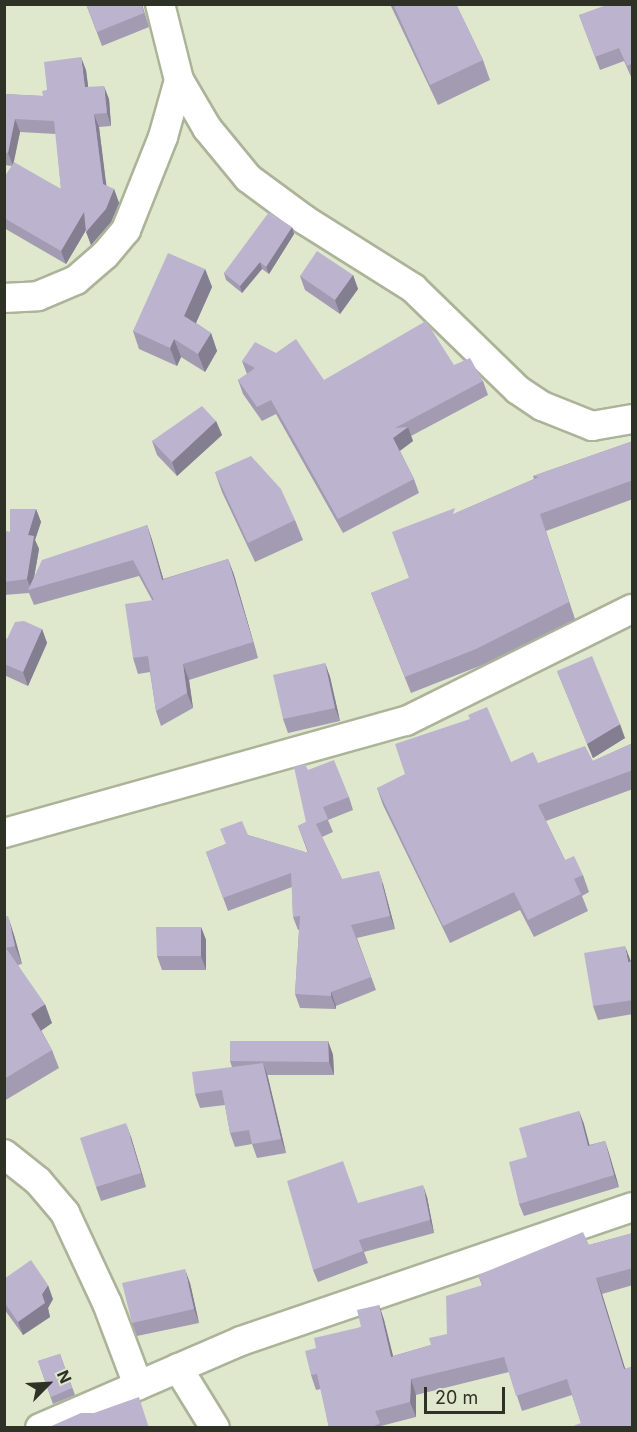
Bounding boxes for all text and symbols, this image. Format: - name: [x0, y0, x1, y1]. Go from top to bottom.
- north arrow: [18, 1354, 78, 1414]
- text: N: [53, 1367, 76, 1386]
- scale bar: [427, 1375, 508, 1413]
- text: 20 m: [435, 1387, 478, 1408]

